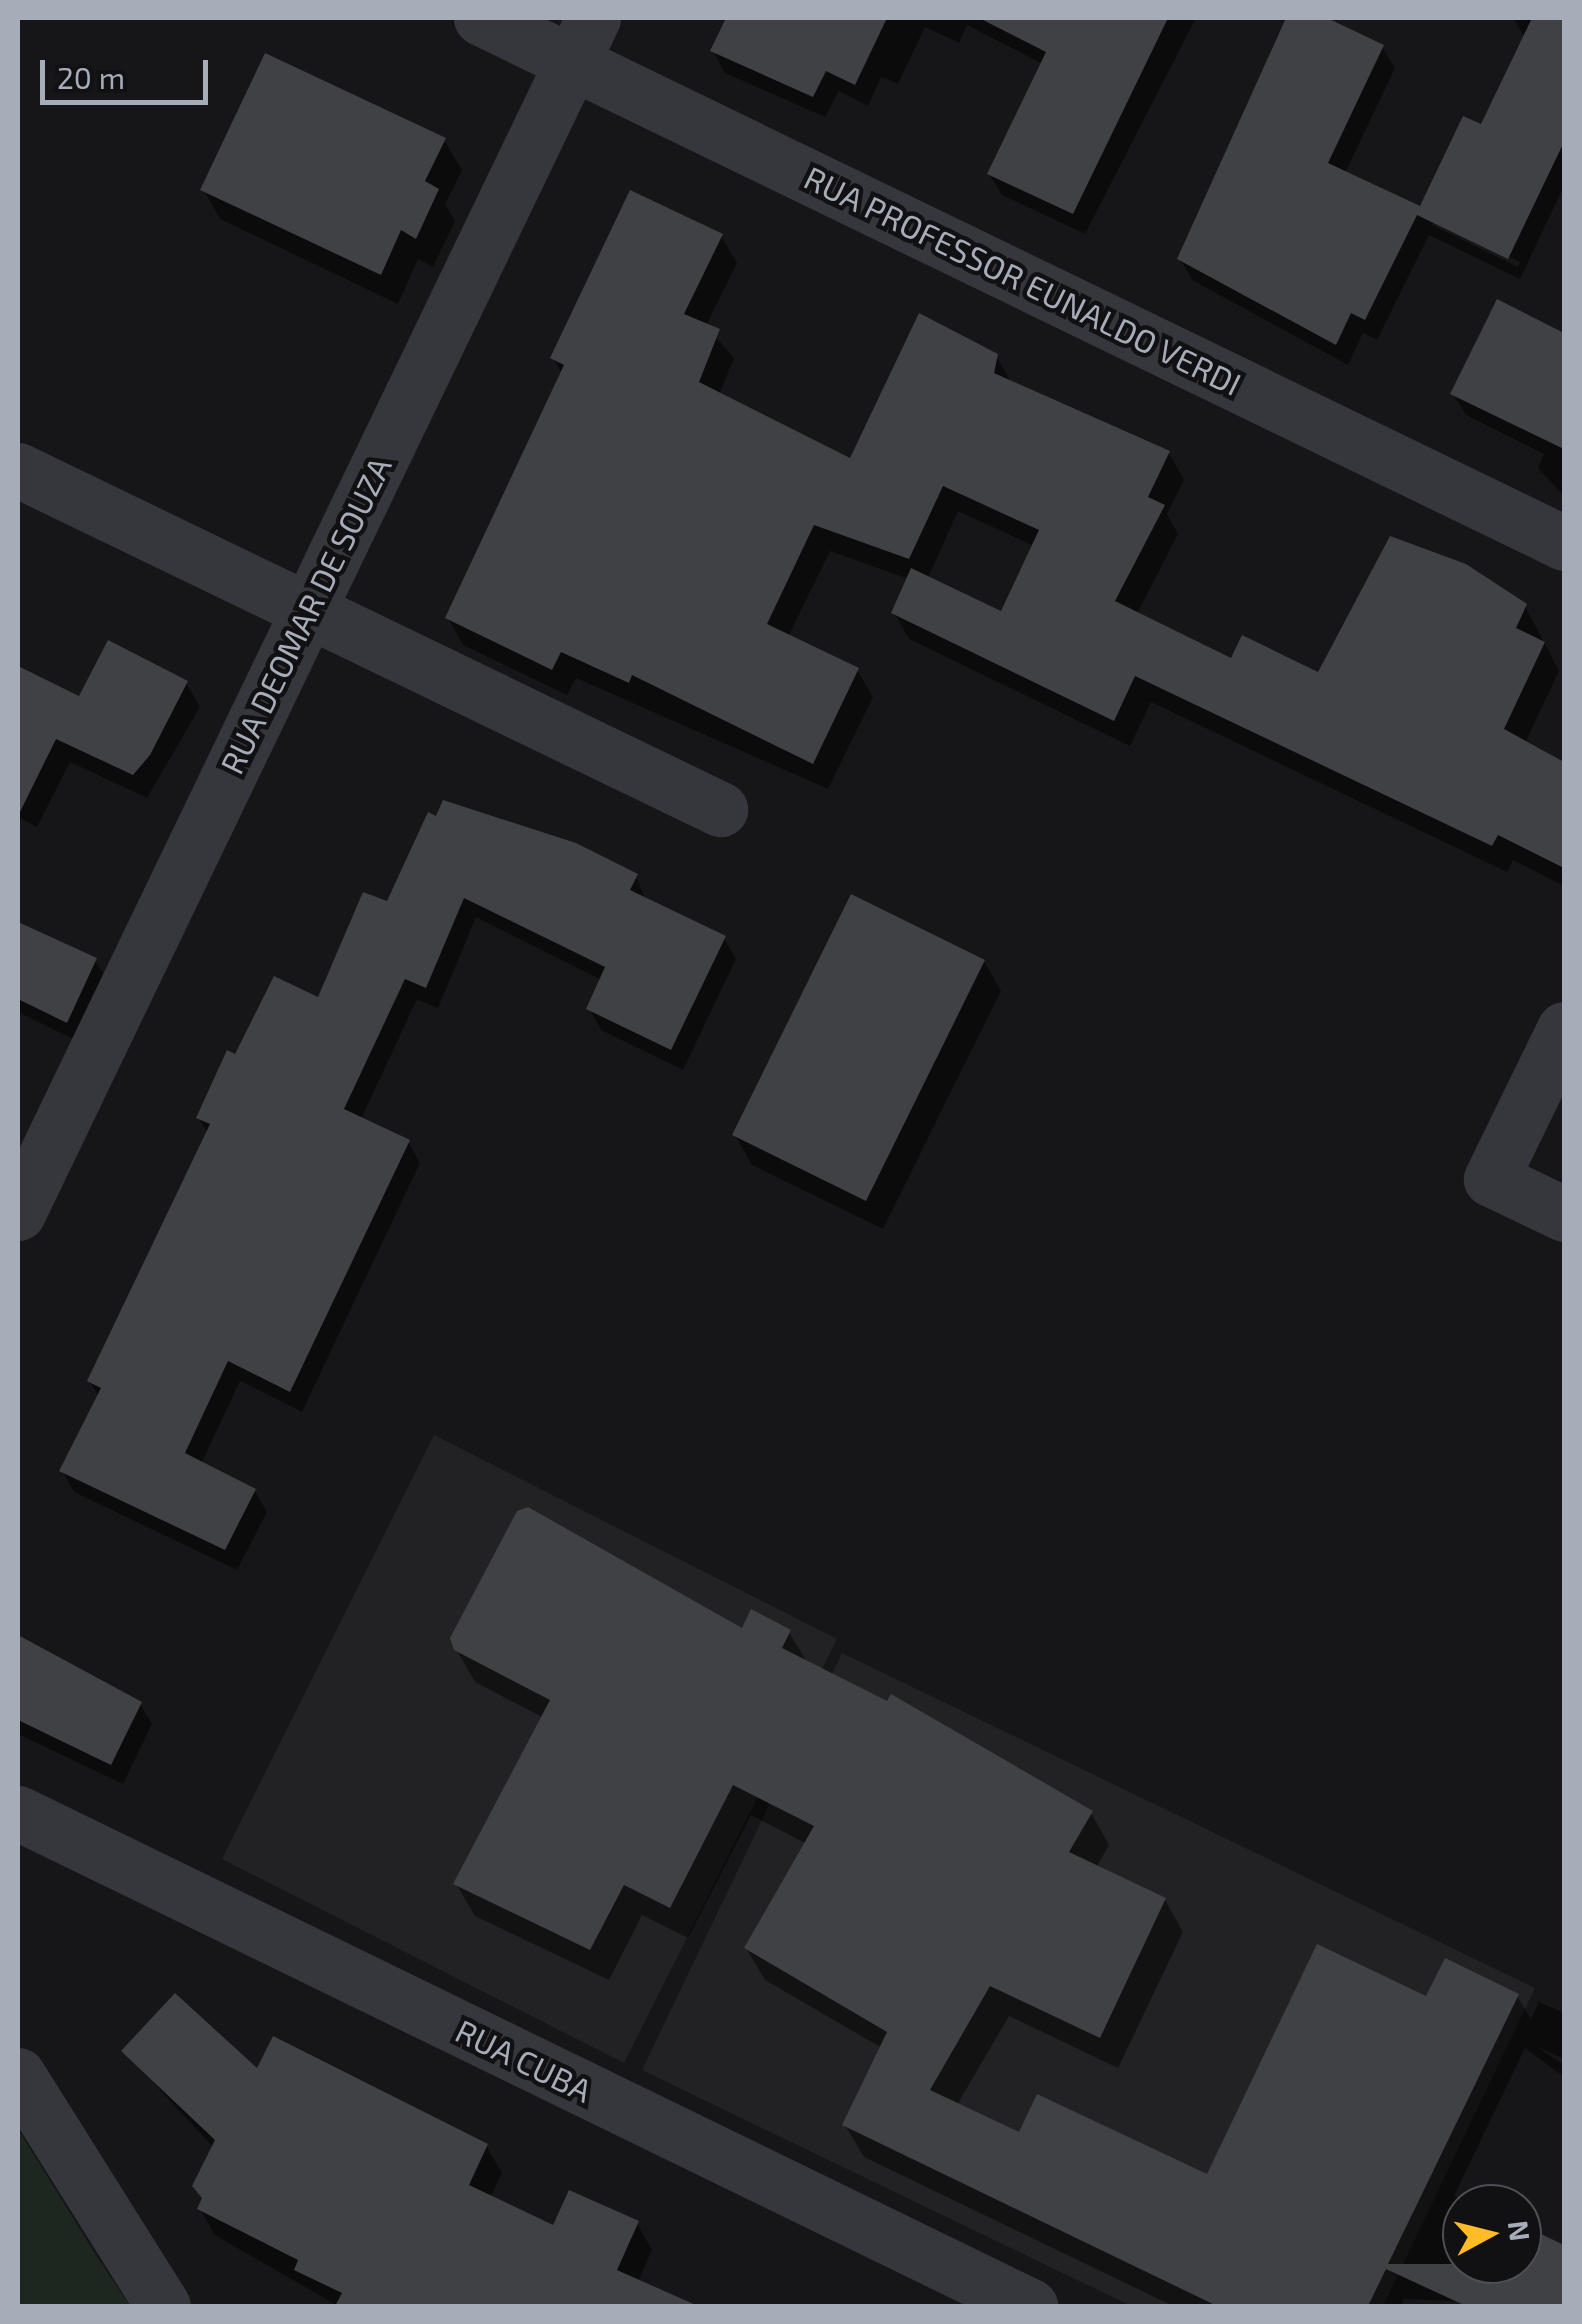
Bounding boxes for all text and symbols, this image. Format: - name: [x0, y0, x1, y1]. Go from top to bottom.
- scale bar: [45, 40, 212, 102]
- text: 20 m: [57, 59, 125, 95]
- street label: RUA PROFESSOR EUNALDO VERDI: [798, 157, 1248, 403]
- street label: RUA DEOMAR DE SOUZA: [211, 450, 399, 780]
- street label: RUA CUBA: [449, 2010, 599, 2110]
- north arrow: [1442, 2184, 1542, 2284]
- text: N: [1502, 2218, 1538, 2243]

